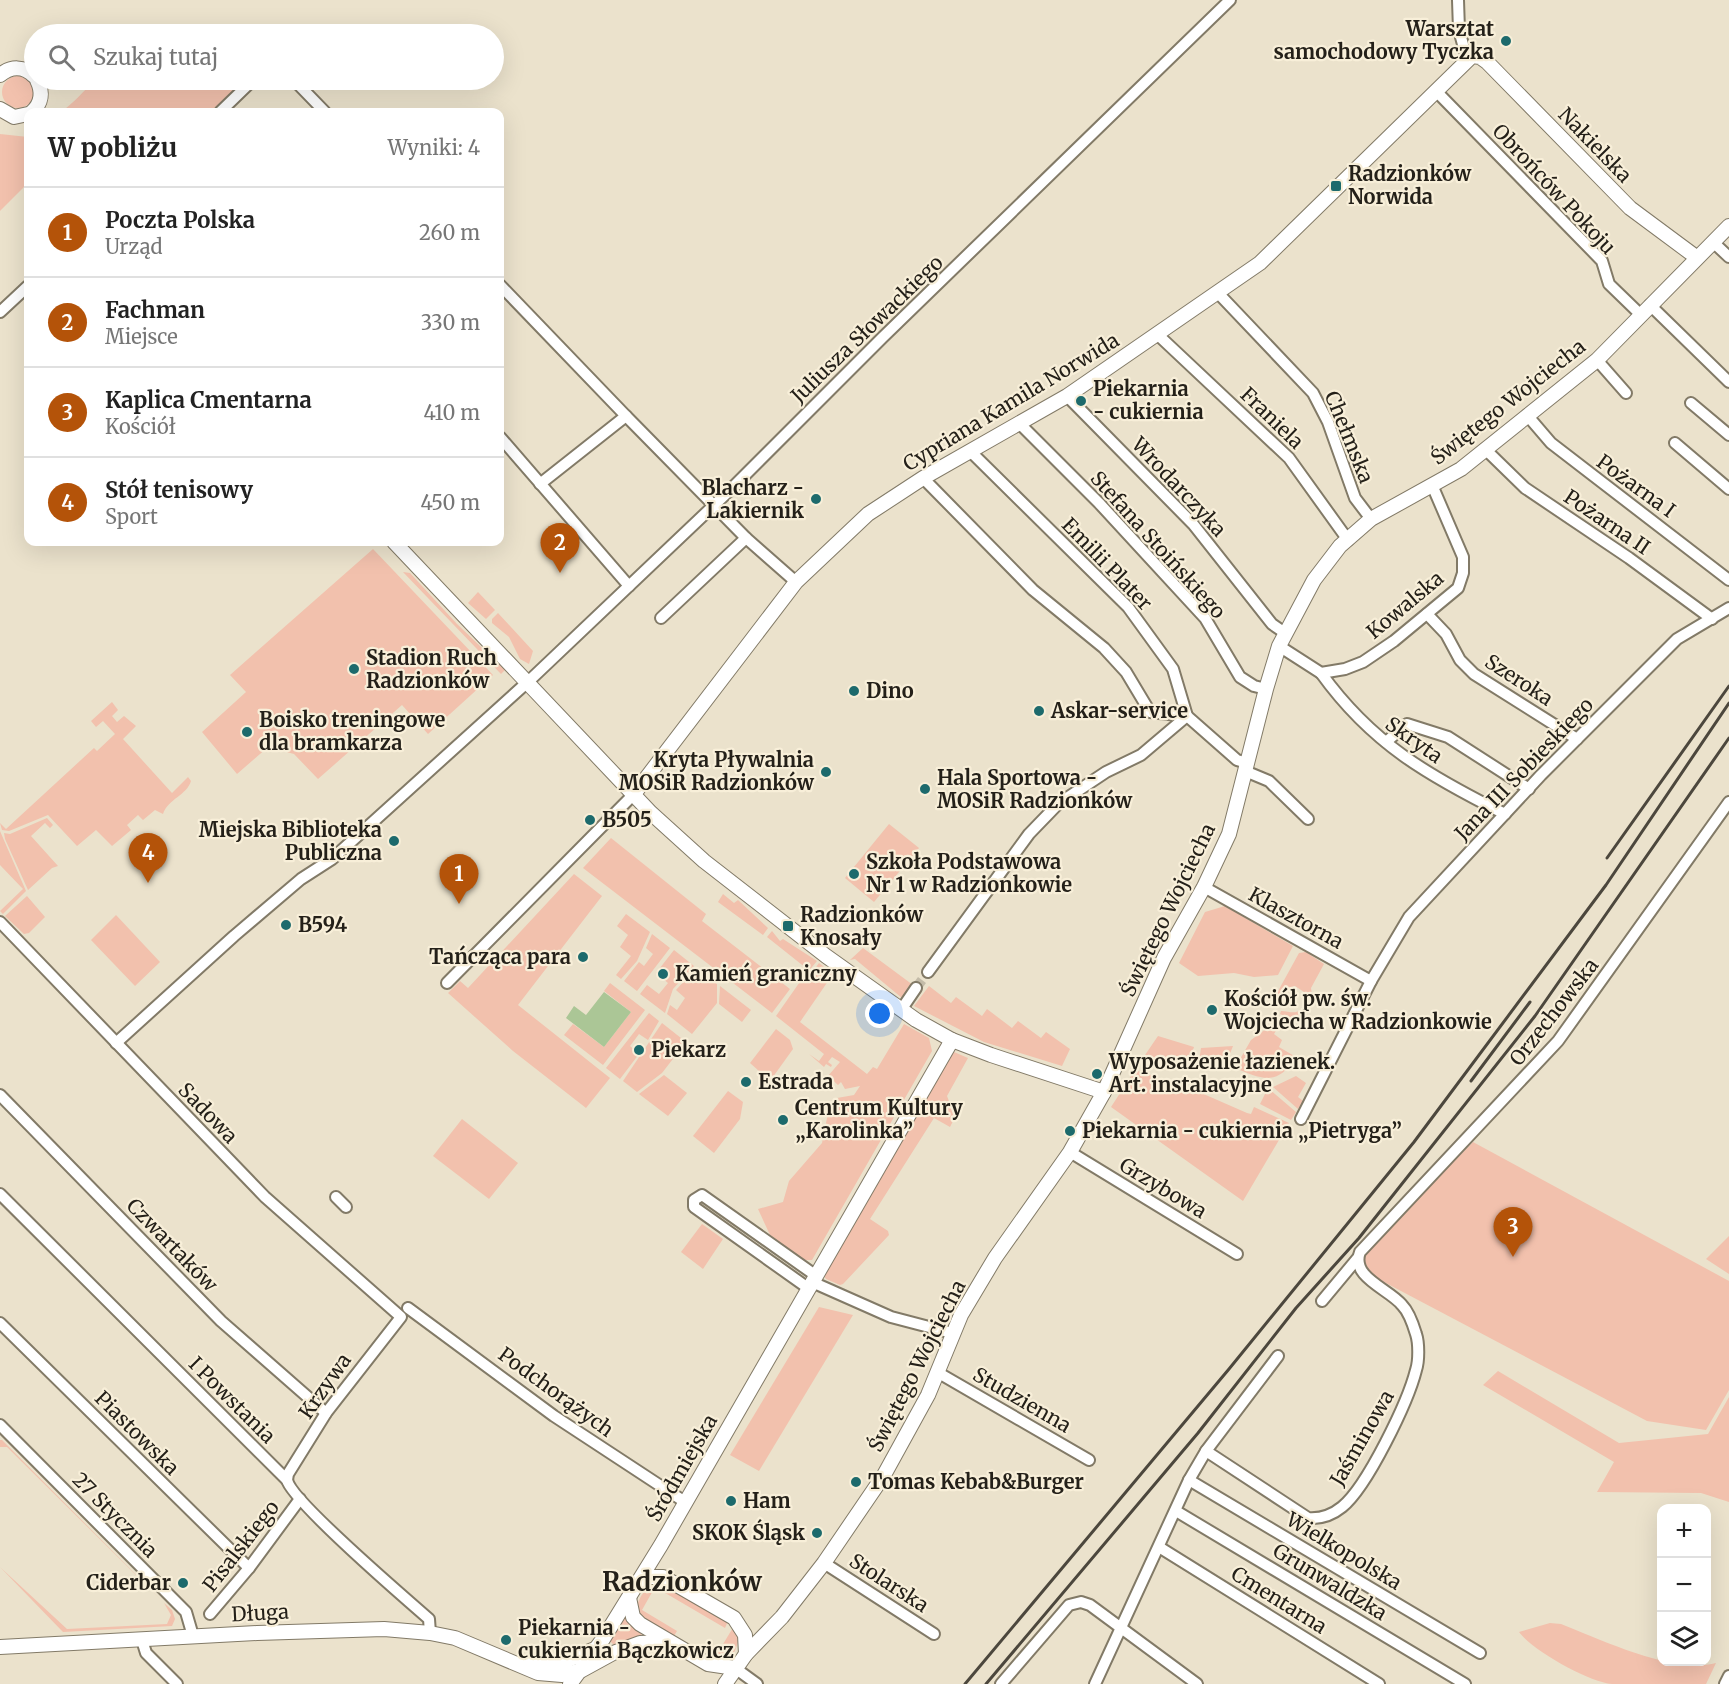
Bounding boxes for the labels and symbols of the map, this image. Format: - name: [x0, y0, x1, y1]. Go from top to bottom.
- place label: Warsztat samochodowy Tyczka: [1273, 16, 1494, 64]
- marker: Warsztat samochodowy Tyczka: [1499, 34, 1513, 48]
- street label: Nakielska: [1553, 102, 1637, 188]
- street label: Obrońców Pokoju: [1488, 118, 1621, 259]
- place label: Radzionków Norwida: [1348, 161, 1472, 209]
- marker: Radzionków Norwida: [1329, 179, 1343, 193]
- street label: Juliusza Słowackiego: [785, 249, 948, 408]
- street label: Cypriana Kamila Norwida: [898, 327, 1124, 476]
- street label: Świętego Wojciecha: [1425, 333, 1590, 470]
- place label: Piekarnia - cukiernia: [1093, 376, 1204, 424]
- street label: Franiela: [1236, 381, 1309, 454]
- street label: Chełmska: [1320, 387, 1379, 487]
- marker: Piekarnia - cukiernia: [1074, 394, 1088, 408]
- street label: Wrodarczyka: [1126, 431, 1232, 542]
- street label: Pożarna I: [1592, 449, 1681, 523]
- street label: Stefana Stoińskiego: [1086, 466, 1231, 624]
- place label: Blacharz - Lakiernik: [701, 475, 804, 523]
- street label: Pożarna II: [1559, 484, 1655, 560]
- marker: Blacharz - Lakiernik: [809, 492, 823, 506]
- street label: Emilii Plater: [1057, 512, 1158, 615]
- pin: 2: [540, 524, 580, 573]
- street label: Kowalska: [1361, 565, 1448, 644]
- place label: Stadion Ruch Radzionków: [366, 645, 497, 693]
- street label: Szeroka: [1481, 648, 1558, 711]
- marker: Stadion Ruch Radzionków: [347, 662, 361, 676]
- place label: Dino: [866, 678, 914, 703]
- marker: Dino: [847, 684, 861, 698]
- street label: Jana III Sobieskiego: [1448, 692, 1598, 846]
- place label: Askar-service: [1050, 698, 1188, 723]
- marker: Askar-service: [1032, 704, 1046, 718]
- place label: Boisko treningowe dla bramkarza: [259, 707, 445, 755]
- street label: Skryta: [1381, 711, 1448, 768]
- marker: Boisko treningowe dla bramkarza: [240, 725, 254, 739]
- place label: Kryta Pływalnia MOSiR Radzionków: [619, 747, 815, 795]
- marker: Kryta Pływalnia MOSiR Radzionków: [819, 765, 833, 779]
- place label: Hala Sportowa - MOSiR Radzionków: [937, 765, 1133, 813]
- marker: Hala Sportowa - MOSiR Radzionków: [918, 782, 932, 796]
- place label: B505: [602, 807, 652, 832]
- marker: B505: [583, 813, 597, 827]
- place label: Miejska Biblioteka Publiczna: [199, 817, 382, 865]
- street label: Świętego Wojciecha: [1114, 819, 1220, 1000]
- pin: 4: [128, 834, 168, 883]
- marker: Miejska Biblioteka Publiczna: [387, 834, 401, 848]
- place label: Szkoła Podstawowa Nr 1 w Radzionkowie: [866, 849, 1072, 897]
- pin: 1: [440, 854, 478, 904]
- marker: Szkoła Podstawowa Nr 1 w Radzionkowie: [847, 867, 861, 881]
- street label: Klasztorna: [1245, 881, 1348, 954]
- place label: Radzionków Knosały: [800, 902, 924, 950]
- place label: B594: [298, 912, 347, 937]
- marker: B594: [279, 918, 293, 932]
- marker: Radzionków Knosały: [781, 919, 795, 933]
- place label: Tańcząca para: [429, 944, 571, 969]
- marker: Tańcząca para: [576, 950, 590, 964]
- street label: Orzechowska: [1504, 953, 1604, 1070]
- place label: Kamień graniczny: [675, 961, 857, 986]
- marker: Kamień graniczny: [656, 967, 670, 981]
- place label: Kościół pw. św. Wojciecha w Radzionkowie: [1223, 986, 1492, 1034]
- your location: [865, 999, 894, 1028]
- marker: Kościół pw. św. Wojciecha w Radzionkowie: [1205, 1003, 1219, 1017]
- place label: Piekarz: [651, 1037, 726, 1062]
- marker: Piekarz: [632, 1043, 646, 1057]
- place label: Wyposażenie łazienek. Art. instalacyjne: [1108, 1049, 1335, 1097]
- marker: Wyposażenie łazienek. Art. instalacyjne: [1090, 1067, 1104, 1081]
- place label: Estrada: [758, 1069, 833, 1094]
- marker: Estrada: [739, 1075, 753, 1089]
- street label: Sadowa: [174, 1077, 243, 1148]
- place label: Centrum Kultury „Karolinka”: [795, 1095, 963, 1143]
- marker: Centrum Kultury „Karolinka”: [776, 1113, 790, 1127]
- place label: Piekarnia - cukiernia „Pietryga”: [1082, 1118, 1402, 1143]
- marker: Piekarnia - cukiernia „Pietryga”: [1063, 1124, 1077, 1138]
- street label: Grzybowa: [1115, 1152, 1212, 1223]
- street label: Czwartaków: [122, 1193, 224, 1297]
- pin: 3: [1494, 1208, 1532, 1257]
- street label: Świętego Wojciecha: [862, 1275, 971, 1456]
- street label: Podchorążych: [494, 1341, 619, 1442]
- street label: Krzywa: [293, 1348, 356, 1423]
- street label: I Powstania: [184, 1351, 281, 1448]
- street label: Studzienna: [969, 1361, 1076, 1438]
- street label: Piastowska: [90, 1385, 185, 1480]
- street label: Jaśminowa: [1324, 1385, 1399, 1491]
- street label: Śródmiejska: [640, 1409, 722, 1526]
- street label: 27 Stycznia: [68, 1467, 163, 1563]
- place label: Tomas Kebab&Burger: [868, 1469, 1084, 1494]
- marker: Tomas Kebab&Burger: [849, 1475, 863, 1489]
- place label: Ham: [743, 1488, 791, 1513]
- marker: Ham: [724, 1494, 738, 1508]
- street label: Pisalskiego: [197, 1495, 284, 1596]
- street label: Wielkopolska: [1281, 1506, 1407, 1595]
- place label: SKOK Śląsk: [692, 1518, 805, 1545]
- marker: SKOK Śląsk: [810, 1526, 824, 1540]
- street label: Grunwaldzka: [1269, 1538, 1392, 1626]
- street label: Stolarska: [845, 1548, 934, 1618]
- street label: Cmentarna: [1227, 1560, 1332, 1639]
- district label: Radzionków: [602, 1565, 763, 1598]
- place label: Ciderbar: [86, 1570, 171, 1595]
- marker: Ciderbar: [176, 1576, 190, 1590]
- street label: Długa: [231, 1598, 290, 1626]
- place label: Piekarnia - cukiernia Bączkowicz: [518, 1615, 734, 1663]
- marker: Piekarnia - cukiernia Bączkowicz: [499, 1633, 513, 1647]

